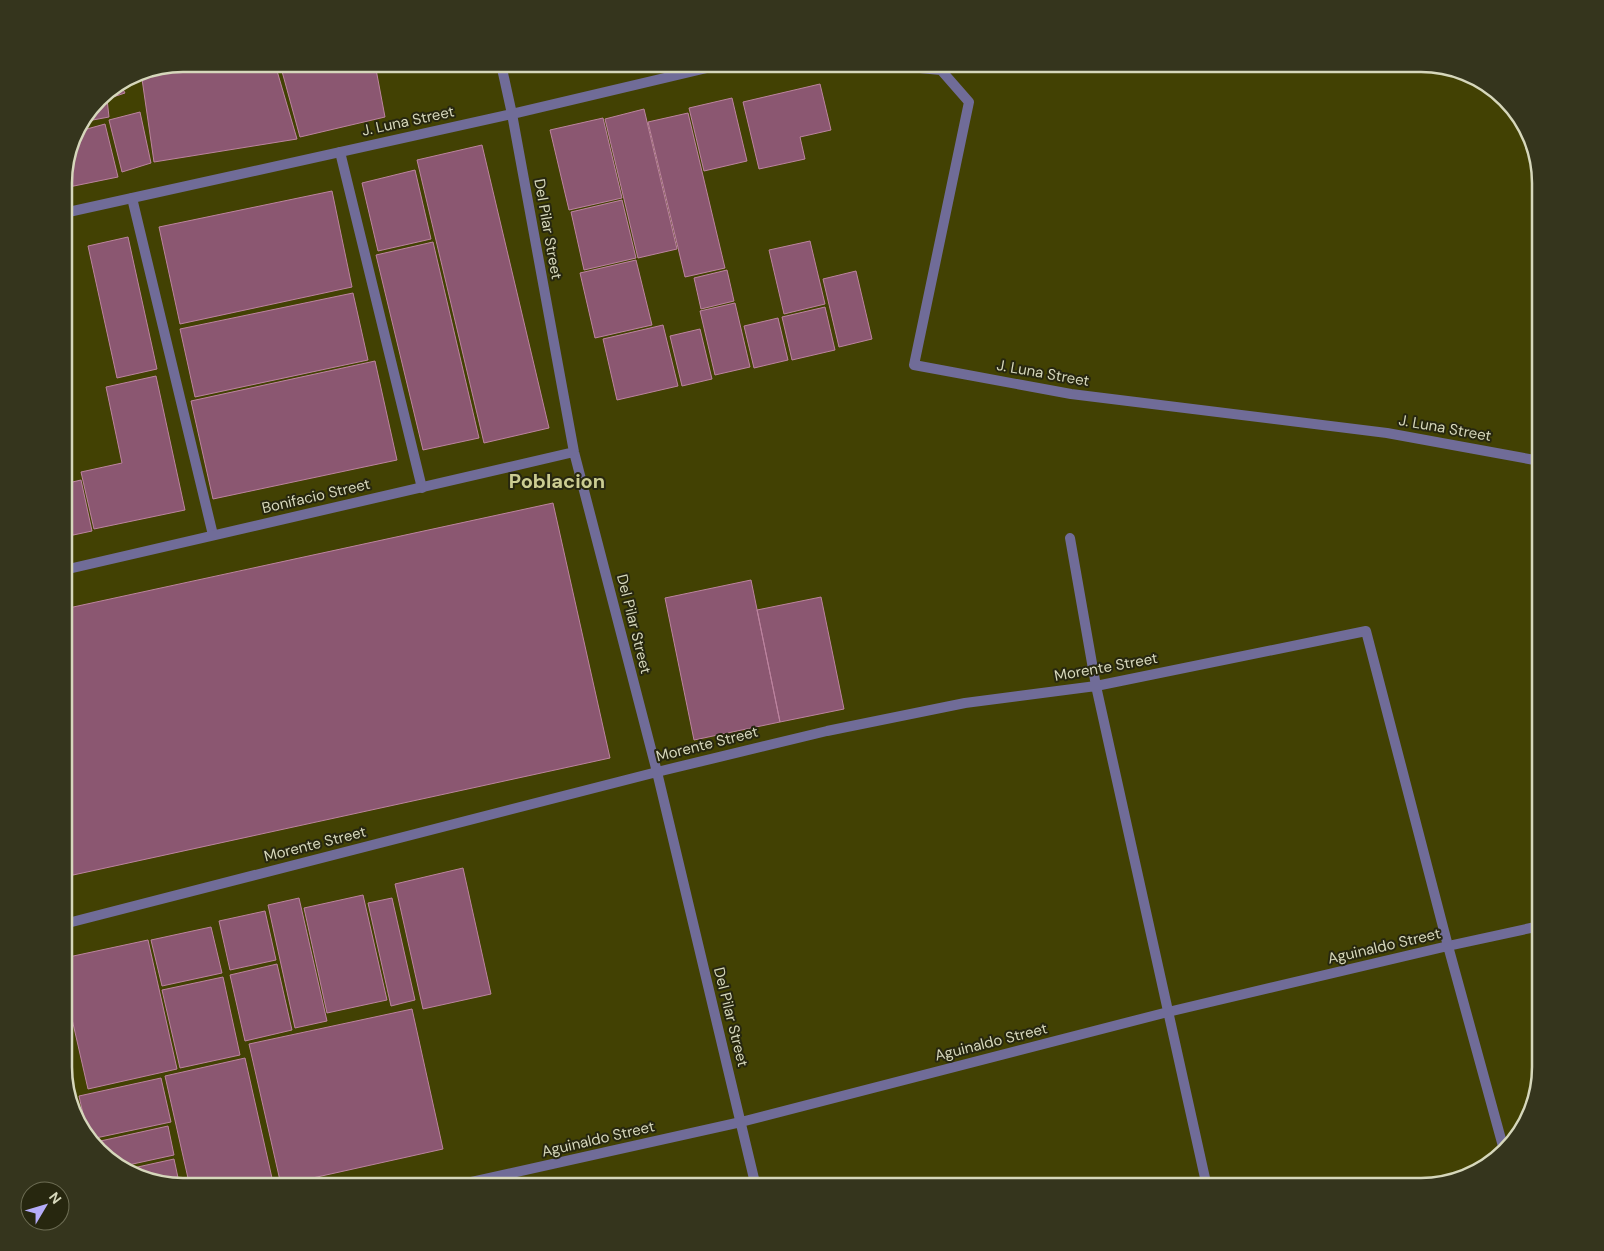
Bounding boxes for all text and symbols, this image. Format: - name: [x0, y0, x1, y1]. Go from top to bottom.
- street label: J. Luna Street: [360, 101, 456, 141]
- street label: Del Pilar Street: [529, 177, 567, 281]
- street label: J. Luna Street: [995, 355, 1091, 391]
- street label: J. Luna Street: [1397, 410, 1493, 446]
- district label: Poblacion: [509, 468, 605, 494]
- street label: Bonifacio Street: [260, 474, 372, 518]
- street label: Del Pilar Street: [612, 572, 656, 676]
- street label: Morente Street: [1053, 648, 1159, 686]
- street label: Morente Street: [654, 722, 760, 766]
- street label: Morente Street: [262, 822, 368, 866]
- street label: Aguinaldo Street: [1326, 923, 1443, 969]
- street label: Del Pilar Street: [709, 965, 753, 1069]
- street label: Aguinaldo Street: [933, 1018, 1050, 1066]
- street label: Aguinaldo Street: [540, 1116, 657, 1162]
- north arrow: [20, 1181, 70, 1231]
- text: N: [45, 1188, 65, 1208]

